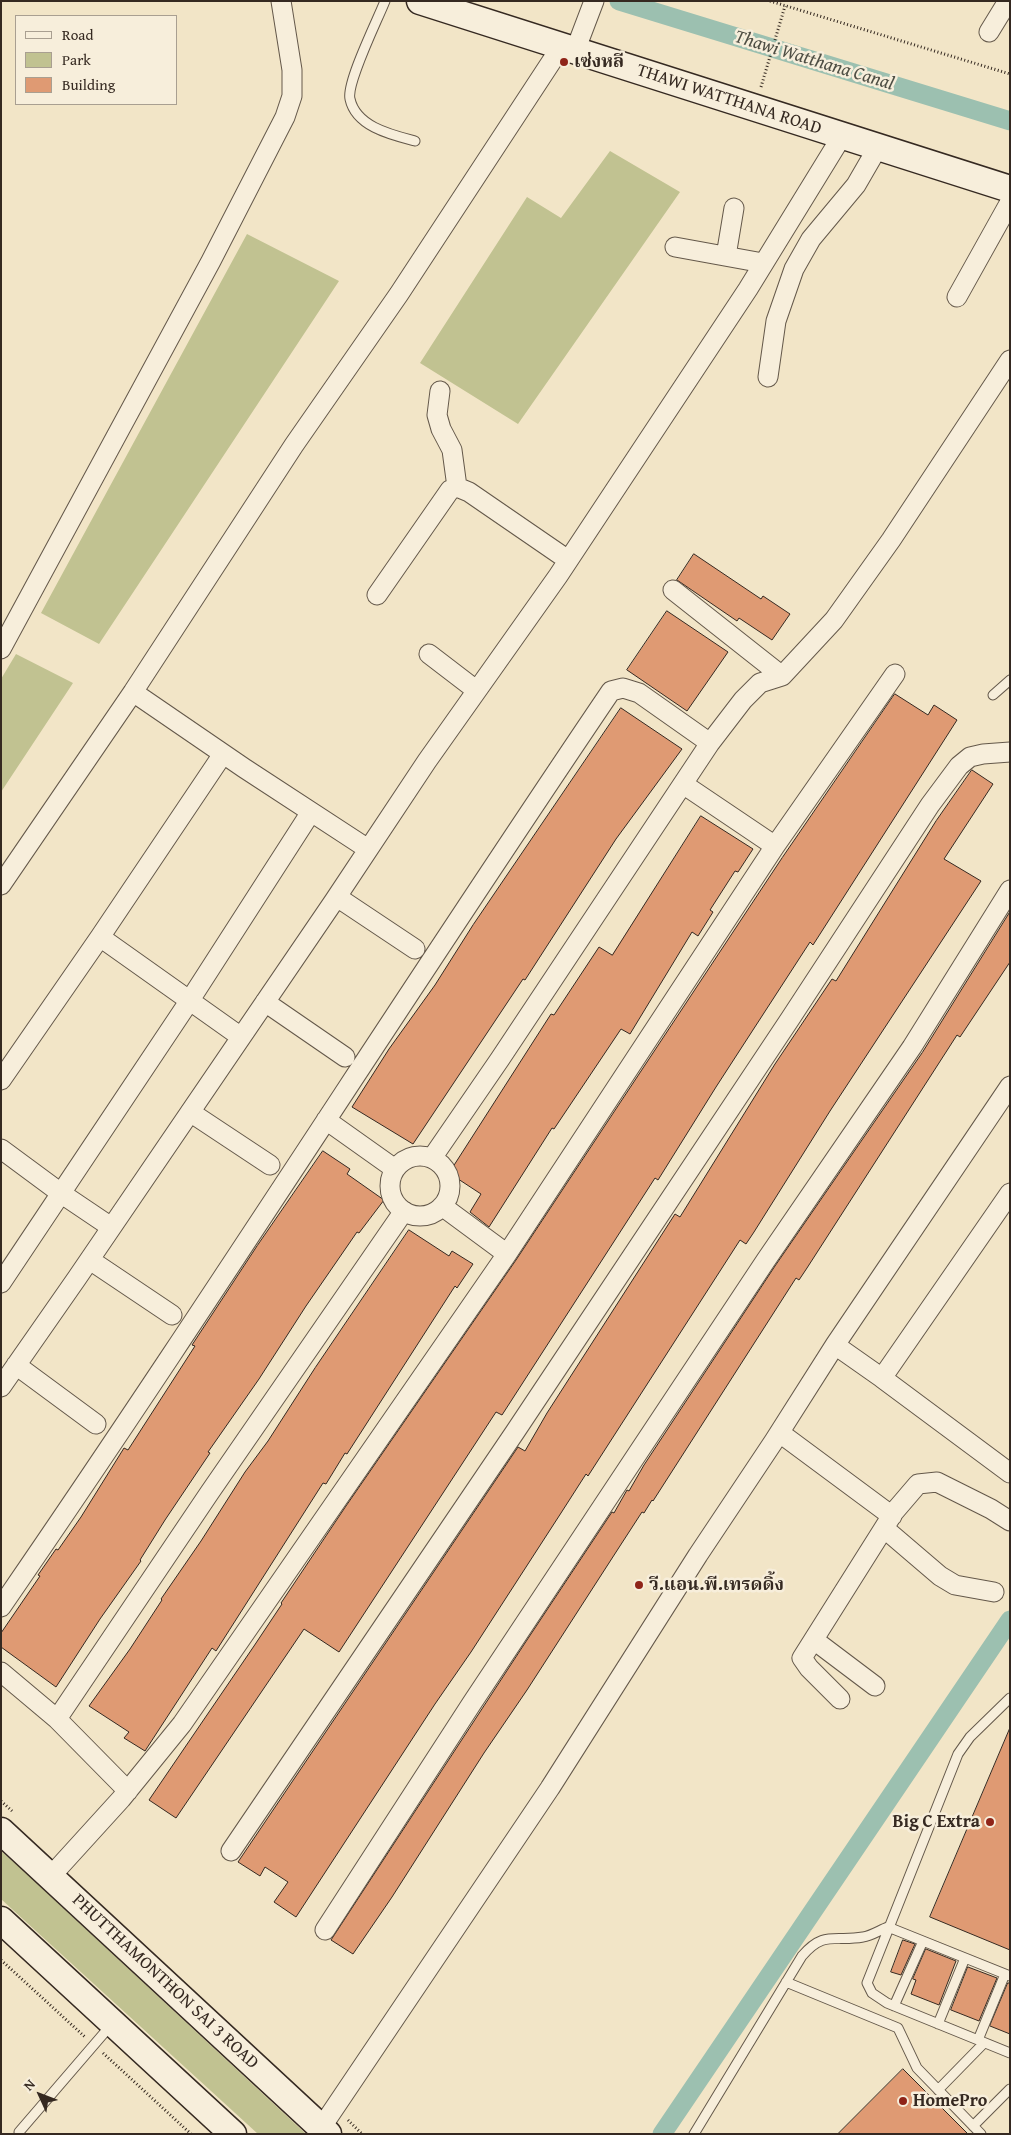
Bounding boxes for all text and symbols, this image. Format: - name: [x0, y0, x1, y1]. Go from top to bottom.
- legend: [15, 15, 178, 105]
- text: Road: [62, 24, 93, 45]
- water label: Thawi Watthana Canal: [731, 26, 897, 96]
- text: Park: [62, 49, 91, 70]
- place label: เซ่งหลี: [574, 51, 624, 73]
- marker: เซ่งหลี: [558, 56, 570, 68]
- street label: THAWI WATTHANA ROAD: [634, 60, 824, 140]
- text: Building: [62, 74, 115, 95]
- place label: วี.แอน.พี.เทรดดิ้ง: [649, 1574, 784, 1596]
- marker: วี.แอน.พี.เทรดดิ้ง: [633, 1579, 645, 1591]
- place label: Big C Extra: [892, 1811, 980, 1833]
- marker: Big C Extra: [984, 1816, 996, 1828]
- street label: PHUTTHAMONTHON SAI 3 ROAD: [67, 1890, 263, 2074]
- north arrow: [15, 2070, 65, 2120]
- text: N: [19, 2075, 40, 2095]
- place label: HomePro: [913, 2090, 987, 2112]
- marker: HomePro: [897, 2095, 909, 2107]

